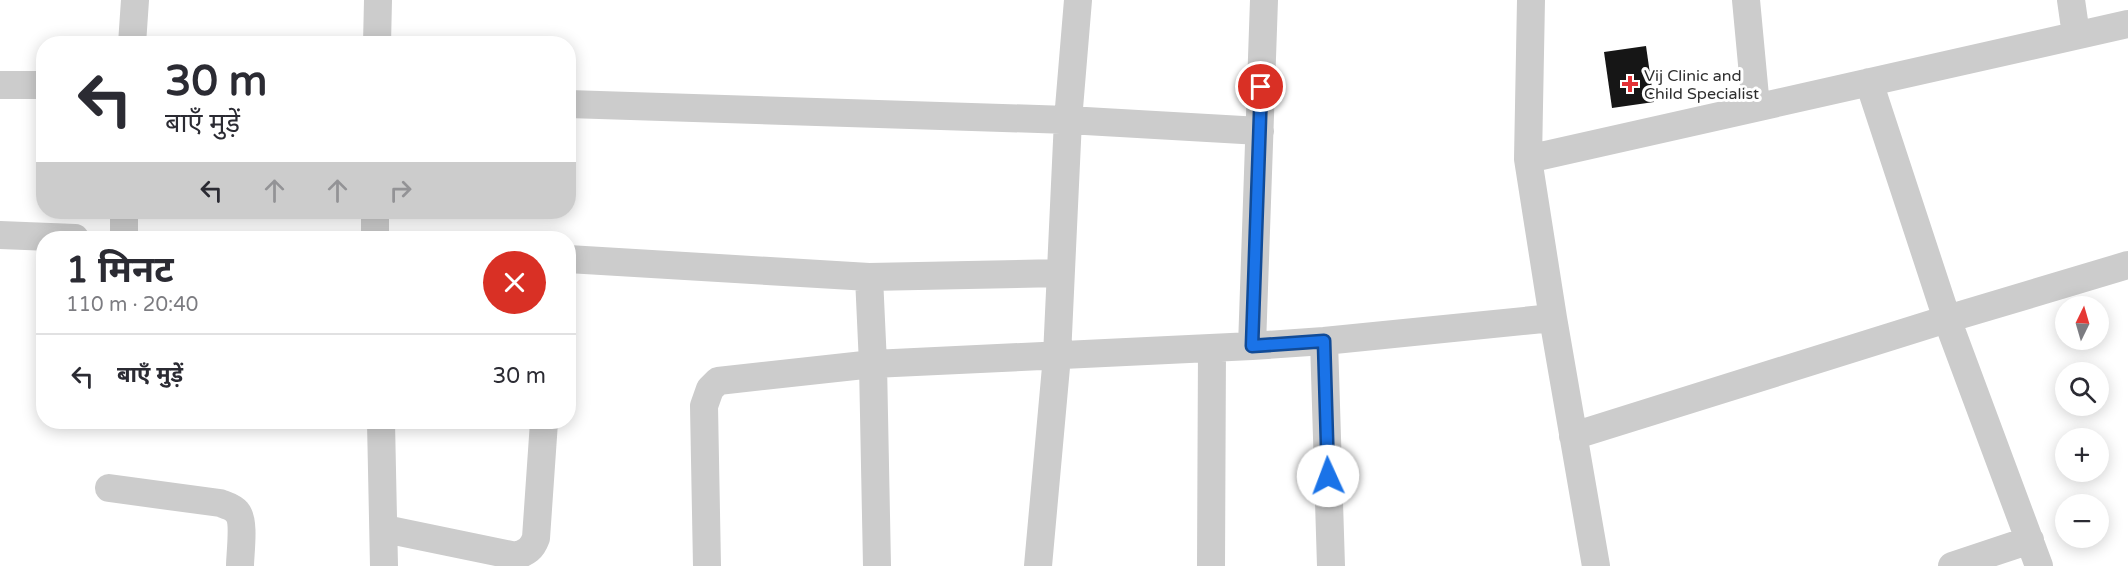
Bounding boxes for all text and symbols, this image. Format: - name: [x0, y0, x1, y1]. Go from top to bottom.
- text: 30 m: [165, 56, 267, 107]
- icon: left: [66, 60, 144, 138]
- pin: [1235, 61, 1286, 112]
- place label: Vij Clinic and Child Specialist: [1644, 66, 1759, 104]
- icon: arrive: [1244, 70, 1277, 103]
- marker: Vij Clinic and Child Specialist: [1621, 75, 1639, 93]
- text: बाएँ मुड़ें: [165, 107, 240, 140]
- icon: left: [195, 174, 228, 207]
- icon: ahead: [258, 174, 291, 207]
- icon: ahead: [321, 174, 354, 207]
- icon: right: [384, 174, 417, 207]
- text: 1 मिनट: [66, 249, 174, 292]
- button: close: [483, 251, 546, 314]
- text: 110 m · 20:40: [66, 293, 198, 317]
- north arrow: [2055, 296, 2109, 350]
- map controls: [2055, 296, 2109, 548]
- icon: left: [66, 360, 99, 393]
- text: बाएँ मुड़ें: [117, 362, 183, 388]
- button: search: [2055, 362, 2109, 416]
- text: 30 m: [492, 363, 546, 389]
- button: +: [2055, 428, 2109, 482]
- position arrow: [1296, 444, 1360, 508]
- button: −: [2055, 494, 2109, 548]

